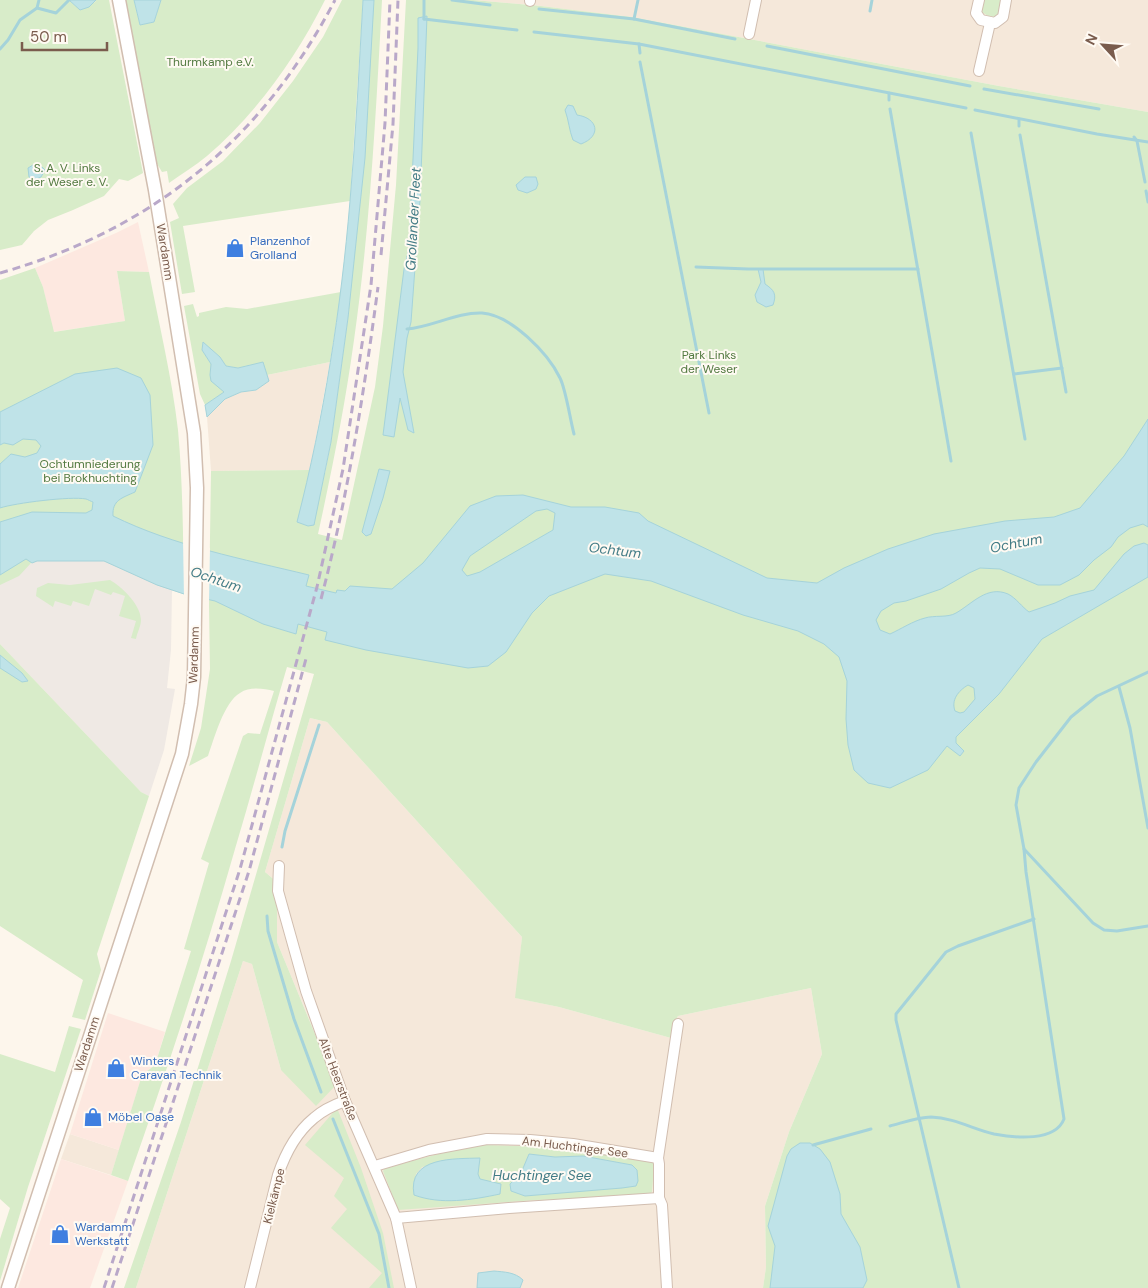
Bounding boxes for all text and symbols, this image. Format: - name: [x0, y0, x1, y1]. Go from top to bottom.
- scale bar: [22, 20, 108, 52]
- north arrow: [1078, 20, 1128, 70]
- text: 50 m: [30, 27, 67, 47]
- text: N: [1081, 31, 1102, 48]
- park label: Thurmkamp e.V.: [166, 54, 254, 70]
- park label: S. A. V. Links der Weser e. V.: [26, 160, 108, 190]
- water label: Grollander Fleet: [401, 166, 425, 271]
- street label: Wardamm: [153, 222, 177, 282]
- place label: Planzenhof Grolland: [250, 233, 310, 263]
- shop icon: Planzenhof Grolland: [224, 237, 246, 259]
- park label: Park Links der Weser: [680, 347, 738, 377]
- park label: Ochtumniederung bei Brokhuchting: [39, 456, 141, 486]
- water label: Ochtum: [988, 529, 1044, 557]
- water label: Ochtum: [588, 538, 642, 562]
- water label: Ochtum: [188, 562, 244, 596]
- street label: Wardamm: [185, 626, 203, 684]
- street label: Wardamm: [71, 1014, 103, 1074]
- street label: Alte Heerstraße: [315, 1035, 361, 1123]
- place label: Winters Caravan Technik: [131, 1053, 222, 1083]
- shop icon: Winters Caravan Technik: [105, 1057, 127, 1079]
- shop icon: Möbel Oase: [82, 1106, 104, 1128]
- place label: Möbel Oase: [108, 1109, 174, 1125]
- street label: Am Huchtinger See: [521, 1133, 629, 1161]
- street label: Kielkämpe: [259, 1166, 289, 1226]
- water label: Huchtinger See: [492, 1166, 592, 1184]
- place label: Wardamm Werkstatt: [75, 1219, 132, 1249]
- shop icon: Wardamm Werkstatt: [49, 1223, 71, 1245]

